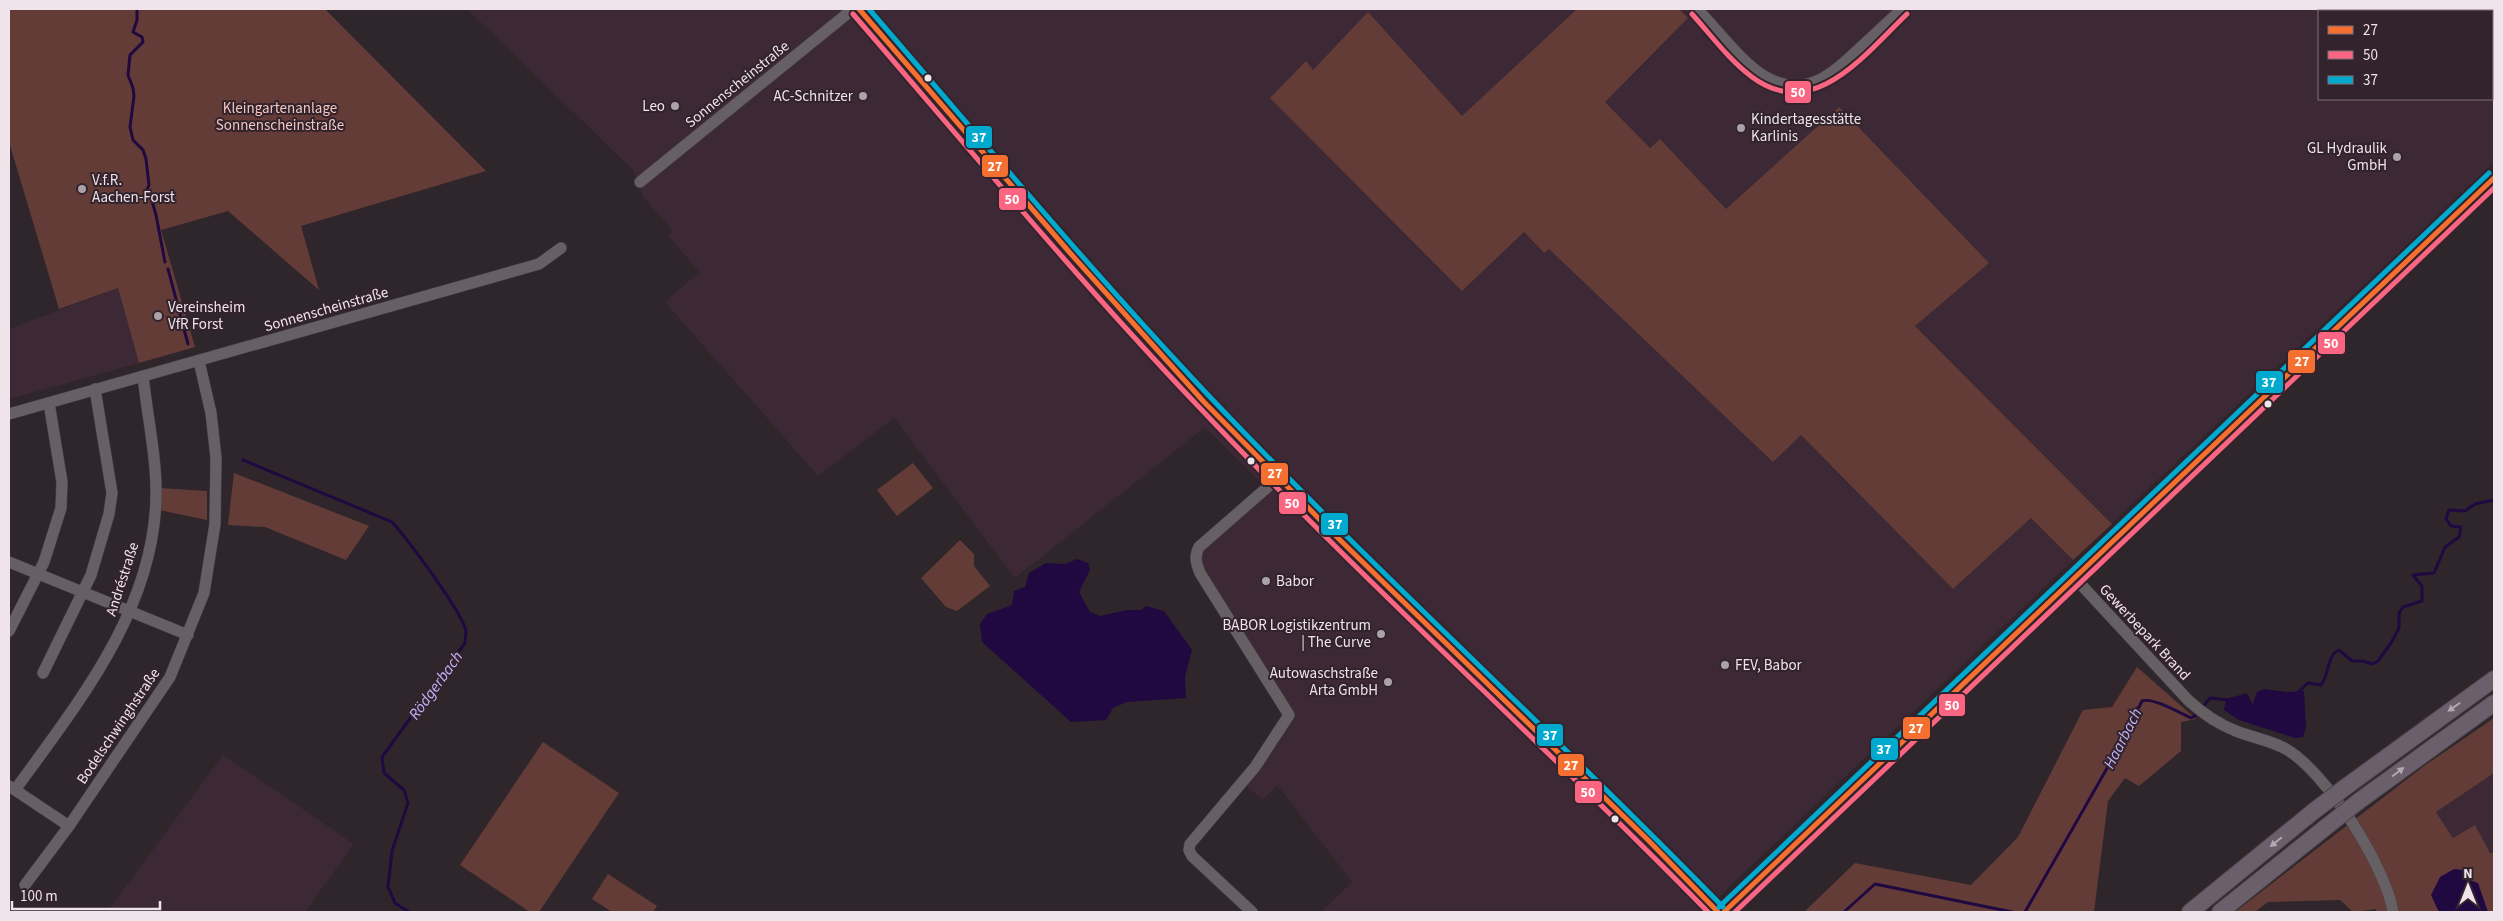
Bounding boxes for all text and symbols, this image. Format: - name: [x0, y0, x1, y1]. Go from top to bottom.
- legend: [2318, 10, 2493, 100]
- text: 27: [2363, 20, 2378, 41]
- street label: Sonnenscheinstraße: [681, 36, 794, 133]
- text: 50: [2363, 45, 2378, 66]
- text: 37: [2363, 70, 2378, 91]
- unlabelled marker: [923, 73, 933, 83]
- line badge: 50: [1784, 80, 1812, 104]
- text: 50: [1791, 83, 1805, 103]
- place label: AC-Schnitzer: [774, 86, 854, 107]
- marker: AC-Schnitzer: [857, 90, 869, 102]
- place label: Leo: [642, 96, 665, 117]
- park label: Kleingartenanlage Sonnenscheinstraße: [216, 98, 344, 136]
- marker: Leo: [669, 100, 681, 112]
- place label: Kindertagesstätte Karlinis: [1751, 109, 1861, 147]
- marker: Kindertagesstätte Karlinis: [1735, 122, 1747, 134]
- line badge: 37: [965, 125, 993, 149]
- text: 37: [972, 128, 986, 148]
- place label: GL Hydraulik GmbH: [2307, 138, 2388, 176]
- marker: GL Hydraulik GmbH: [2391, 151, 2403, 163]
- line badge: 27: [981, 154, 1009, 178]
- text: 27: [988, 157, 1002, 177]
- place label: V.f.R. Aachen-Forst: [92, 170, 175, 208]
- marker: V.f.R. Aachen-Forst: [76, 183, 88, 195]
- line badge: 50: [998, 187, 1027, 211]
- text: 50: [1005, 190, 1019, 210]
- street label: Sonnenscheinstraße: [262, 282, 391, 337]
- place label: Vereinsheim VfR Forst: [168, 297, 245, 335]
- marker: Vereinsheim VfR Forst: [152, 310, 164, 322]
- line badge: 50: [2317, 331, 2346, 355]
- text: 50: [2324, 334, 2338, 354]
- line badge: 27: [2287, 349, 2316, 374]
- text: 27: [2295, 352, 2309, 372]
- line badge: 37: [2255, 370, 2284, 394]
- text: 37: [2262, 373, 2276, 393]
- unlabelled marker: [2263, 399, 2273, 409]
- unlabelled marker: [1246, 456, 1256, 466]
- line badge: 27: [1260, 462, 1289, 486]
- text: 27: [1268, 464, 1282, 484]
- line badge: 50: [1278, 491, 1307, 515]
- text: 50: [1285, 494, 1299, 514]
- line badge: 37: [1320, 512, 1349, 536]
- text: 37: [1328, 515, 1342, 535]
- street label: Andréstraße: [101, 539, 144, 619]
- place label: Babor: [1276, 571, 1315, 592]
- marker: Babor: [1260, 575, 1272, 587]
- street label: Gewerbepark Brand: [2094, 579, 2195, 685]
- place label: BABOR Logistikzentrum | The Curve: [1222, 615, 1371, 653]
- marker: BABOR Logistikzentrum | The Curve: [1375, 628, 1387, 640]
- water label: Rödgerbach: [404, 647, 468, 724]
- place label: FEV, Babor: [1735, 655, 1803, 676]
- marker: FEV, Babor: [1719, 659, 1731, 671]
- place label: Autowaschstraße Arta GmbH: [1270, 663, 1378, 701]
- street label: Bodelschwinghstraße: [72, 664, 165, 788]
- marker: Autowaschstraße Arta GmbH: [1382, 676, 1394, 688]
- line badge: 50: [1938, 693, 1966, 717]
- text: 50: [1945, 696, 1959, 716]
- one-way arrow: [2447, 702, 2461, 712]
- water label: Haarbach: [2098, 704, 2147, 772]
- line badge: 27: [1902, 716, 1931, 740]
- text: 27: [1909, 719, 1923, 739]
- line badge: 37: [1536, 723, 1564, 747]
- text: 37: [1543, 726, 1557, 746]
- line badge: 37: [1870, 737, 1899, 761]
- text: 37: [1877, 740, 1891, 760]
- line badge: 27: [1557, 753, 1585, 777]
- text: 27: [1564, 756, 1578, 776]
- one-way arrow: [2391, 767, 2405, 777]
- line badge: 50: [1574, 780, 1603, 804]
- text: 50: [1581, 783, 1595, 803]
- unlabelled marker: [1610, 814, 1620, 824]
- one-way arrow: [2270, 836, 2283, 847]
- north arrow: [2443, 861, 2493, 911]
- text: N: [2463, 864, 2473, 884]
- scale bar: [12, 878, 160, 910]
- text: 100 m: [20, 886, 58, 907]

